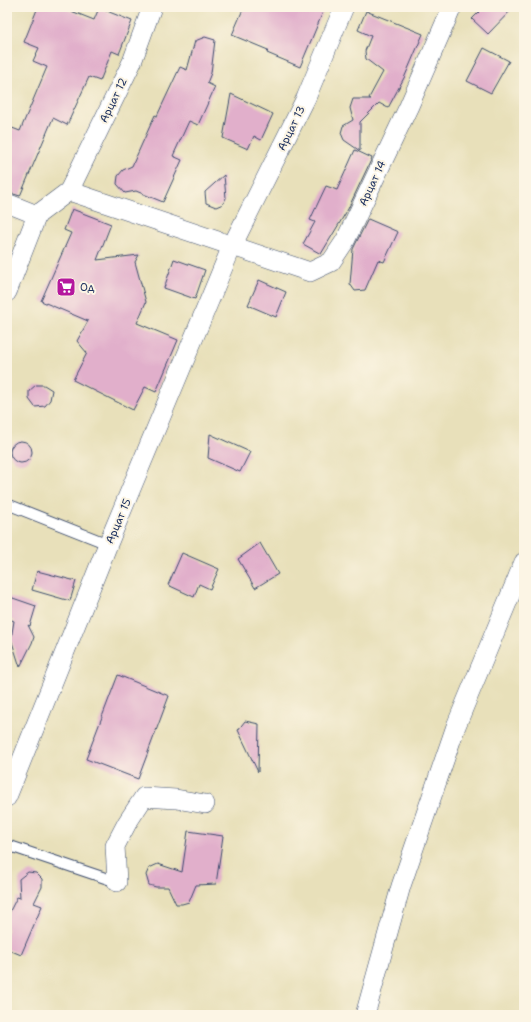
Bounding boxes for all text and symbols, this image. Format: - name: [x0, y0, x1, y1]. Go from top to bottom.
- street label: Арцат 12: [96, 75, 131, 125]
- street label: Арцат 13: [274, 103, 309, 153]
- street label: Арцат 14: [355, 158, 390, 208]
- supermarket icon: Од: [55, 276, 77, 298]
- place label: Од: [80, 280, 95, 295]
- street label: Арцат 15: [102, 496, 135, 546]

